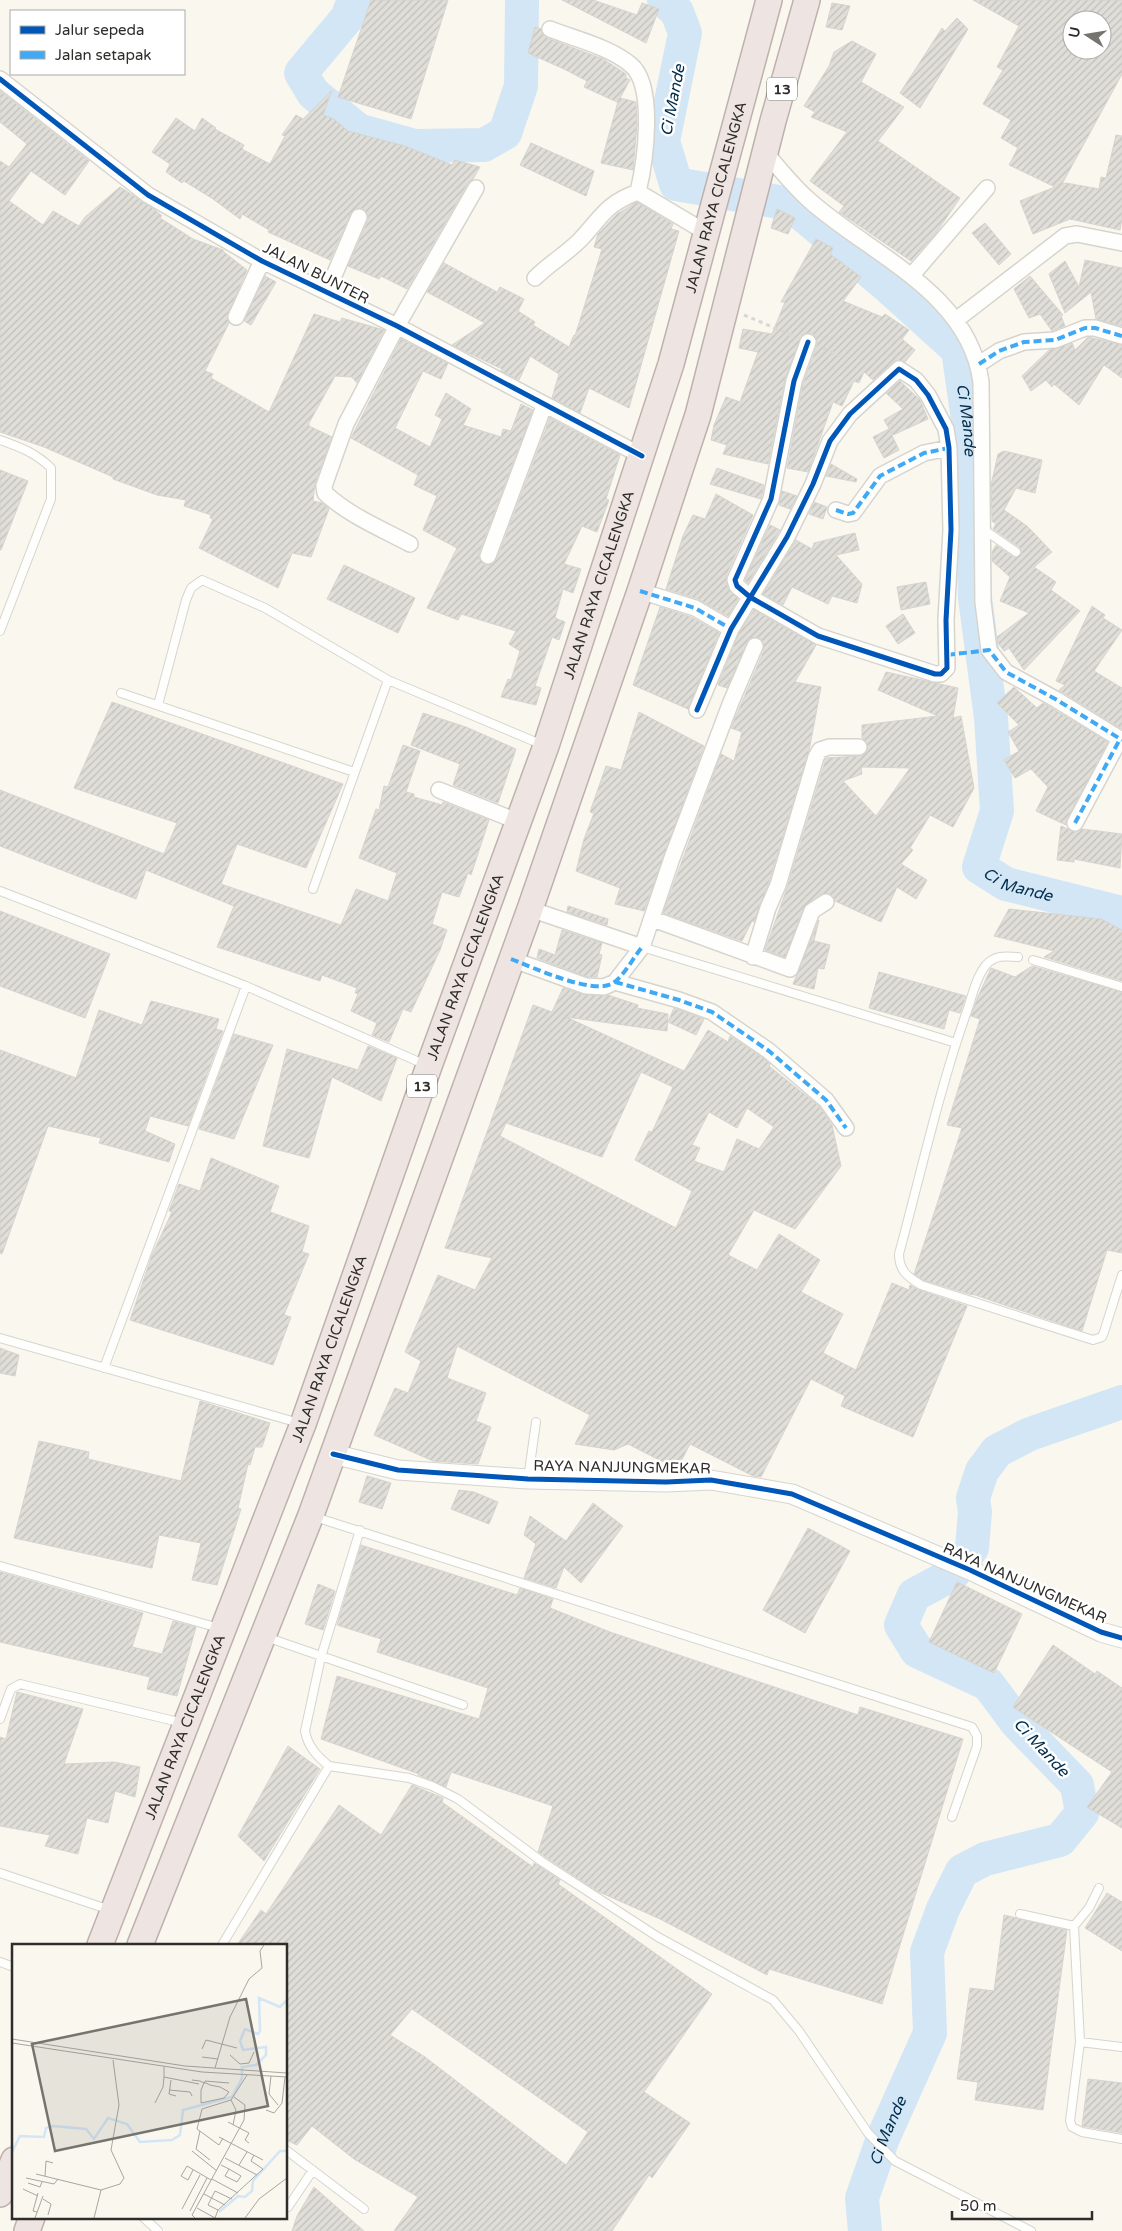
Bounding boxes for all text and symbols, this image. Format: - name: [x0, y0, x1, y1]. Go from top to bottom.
- legend: [10, 10, 185, 75]
- north arrow: [1062, 10, 1112, 60]
- text: Jalur sepeda: [55, 21, 144, 39]
- text: U: [1065, 25, 1084, 39]
- text: Jalan setapak: [55, 46, 152, 64]
- water label: Ci Mande: [656, 62, 690, 138]
- road number: 13: [767, 78, 797, 100]
- street label: JALAN RAYA CICALENGKA: [682, 100, 750, 295]
- street label: JALAN BUNTER: [260, 238, 372, 308]
- water label: Ci Mande: [952, 382, 980, 457]
- street label: JALAN RAYA CICALENGKA: [559, 488, 638, 681]
- water label: Ci Mande: [979, 863, 1055, 906]
- street label: JALAN RAYA CICALENGKA: [423, 871, 508, 1063]
- road number: 13: [407, 1074, 437, 1098]
- street label: JALAN RAYA CICALENGKA: [288, 1253, 371, 1445]
- street label: RAYA NANJUNGMEKAR: [533, 1456, 711, 1478]
- street label: RAYA NANJUNGMEKAR: [940, 1539, 1110, 1627]
- street label: JALAN RAYA CICALENGKA: [141, 1632, 229, 1822]
- water label: Ci Mande: [1009, 1714, 1074, 1782]
- inset map: [12, 1944, 288, 2218]
- water label: Ci Mande: [865, 2093, 912, 2168]
- scale bar: [952, 2188, 1092, 2220]
- text: 50 m: [960, 2197, 997, 2215]

